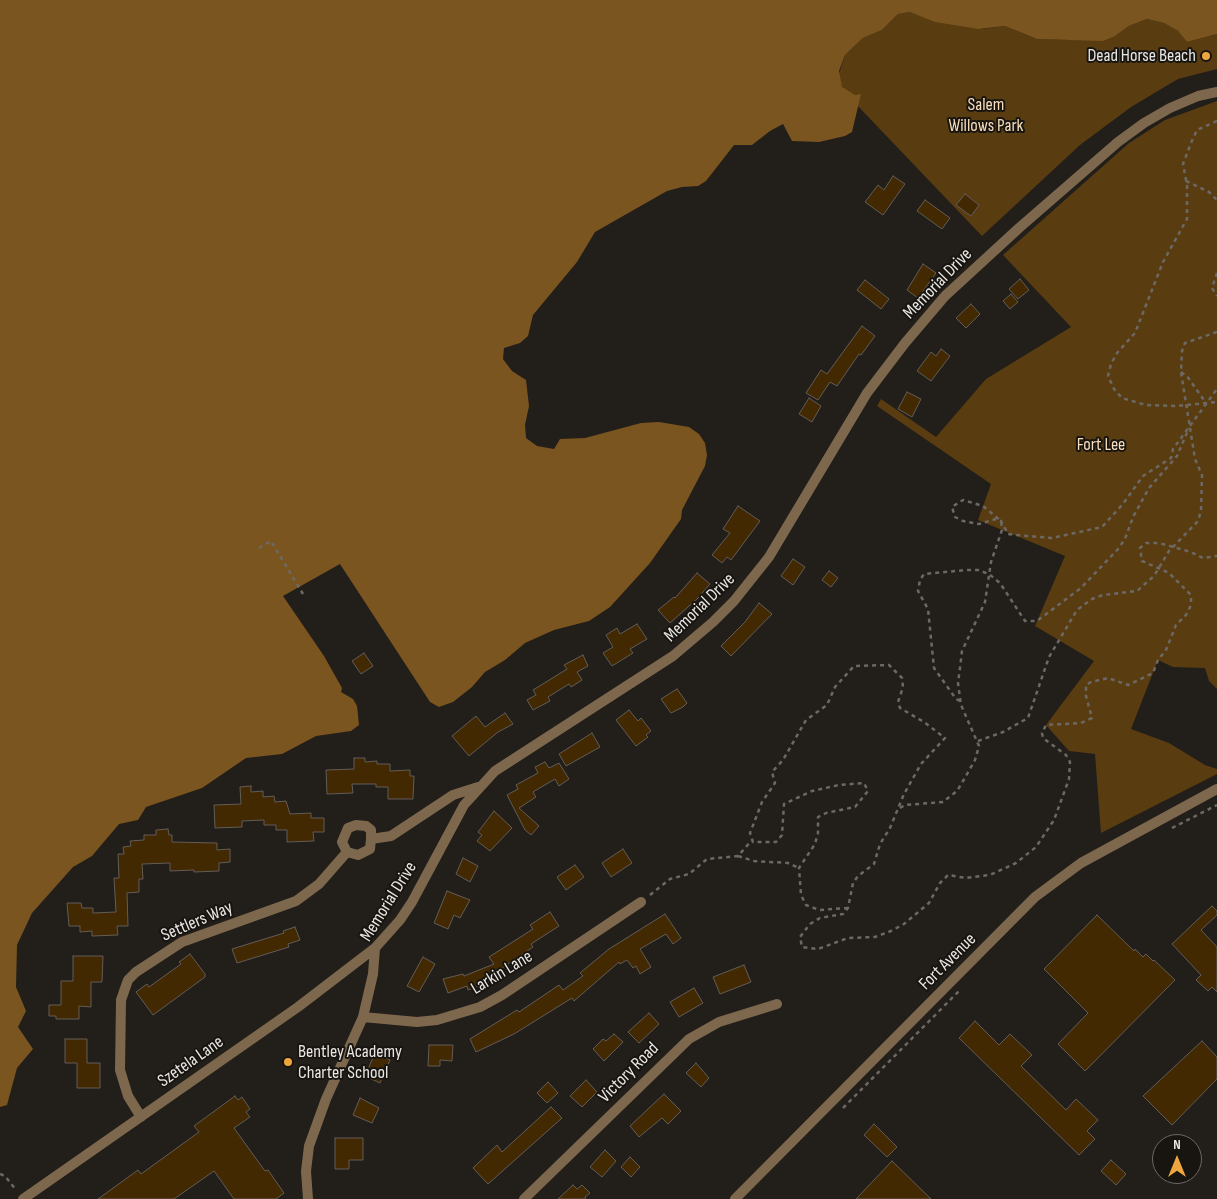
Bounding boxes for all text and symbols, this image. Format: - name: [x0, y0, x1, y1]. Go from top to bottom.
- place label: Dead Horse Beach: [1087, 45, 1196, 67]
- marker: Dead Horse Beach: [1200, 50, 1212, 62]
- park label: Salem Willows Park: [949, 94, 1023, 136]
- street label: Memorial Drive: [899, 244, 977, 324]
- park label: Fort Lee: [1077, 434, 1125, 456]
- street label: Memorial Drive: [660, 569, 740, 647]
- street label: Memorial Drive: [356, 858, 422, 946]
- street label: Settlers Way: [158, 897, 236, 947]
- street label: Fort Avenue: [915, 929, 981, 995]
- street label: Larkin Lane: [467, 946, 537, 1000]
- street label: Szetela Lane: [154, 1032, 228, 1092]
- street label: Victory Road: [594, 1038, 664, 1108]
- place label: Bentley Academy Charter School: [298, 1041, 402, 1084]
- marker: Bentley Academy Charter School: [282, 1056, 294, 1068]
- north arrow: [1152, 1134, 1202, 1184]
- text: N: [1173, 1136, 1181, 1153]

